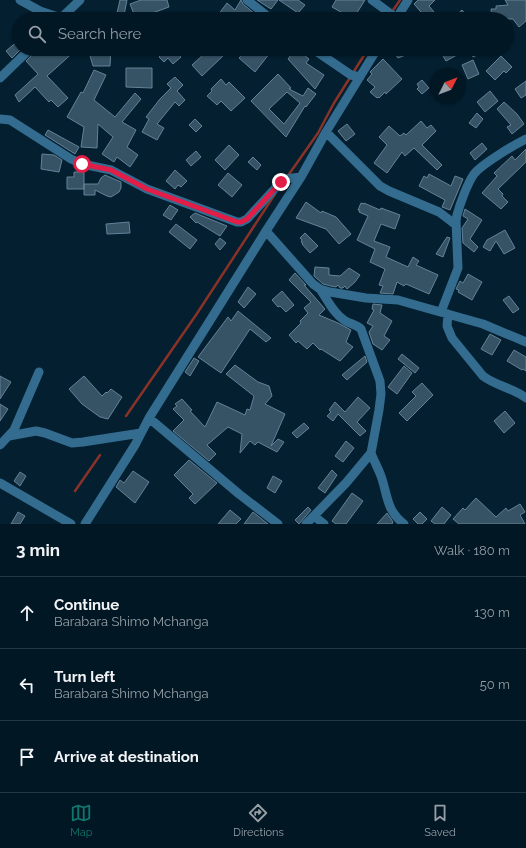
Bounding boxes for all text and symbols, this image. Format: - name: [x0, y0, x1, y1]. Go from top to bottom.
- search box: [12, 12, 514, 56]
- icon: search: [26, 23, 48, 45]
- text: Search here: [58, 25, 141, 43]
- north arrow: [430, 68, 466, 104]
- route start: [73, 155, 91, 173]
- route end: [272, 173, 290, 191]
- text: 3 min: [16, 540, 60, 560]
- text: Walk · 180 m: [434, 543, 510, 558]
- text: Continue: [54, 596, 119, 614]
- icon: ahead: [16, 602, 38, 624]
- text: 130 m: [474, 605, 510, 620]
- text: Barabara Shimo Mchanga: [54, 614, 209, 629]
- text: Turn left: [54, 668, 115, 686]
- icon: left: [16, 674, 38, 696]
- text: 50 m: [480, 677, 510, 692]
- text: Barabara Shimo Mchanga: [54, 686, 209, 701]
- icon: arrive: [16, 746, 38, 768]
- text: Arrive at destination: [54, 748, 199, 766]
- tab: Map: [70, 802, 93, 839]
- tab: Directions: [233, 802, 284, 839]
- tab: Saved: [424, 802, 456, 839]

